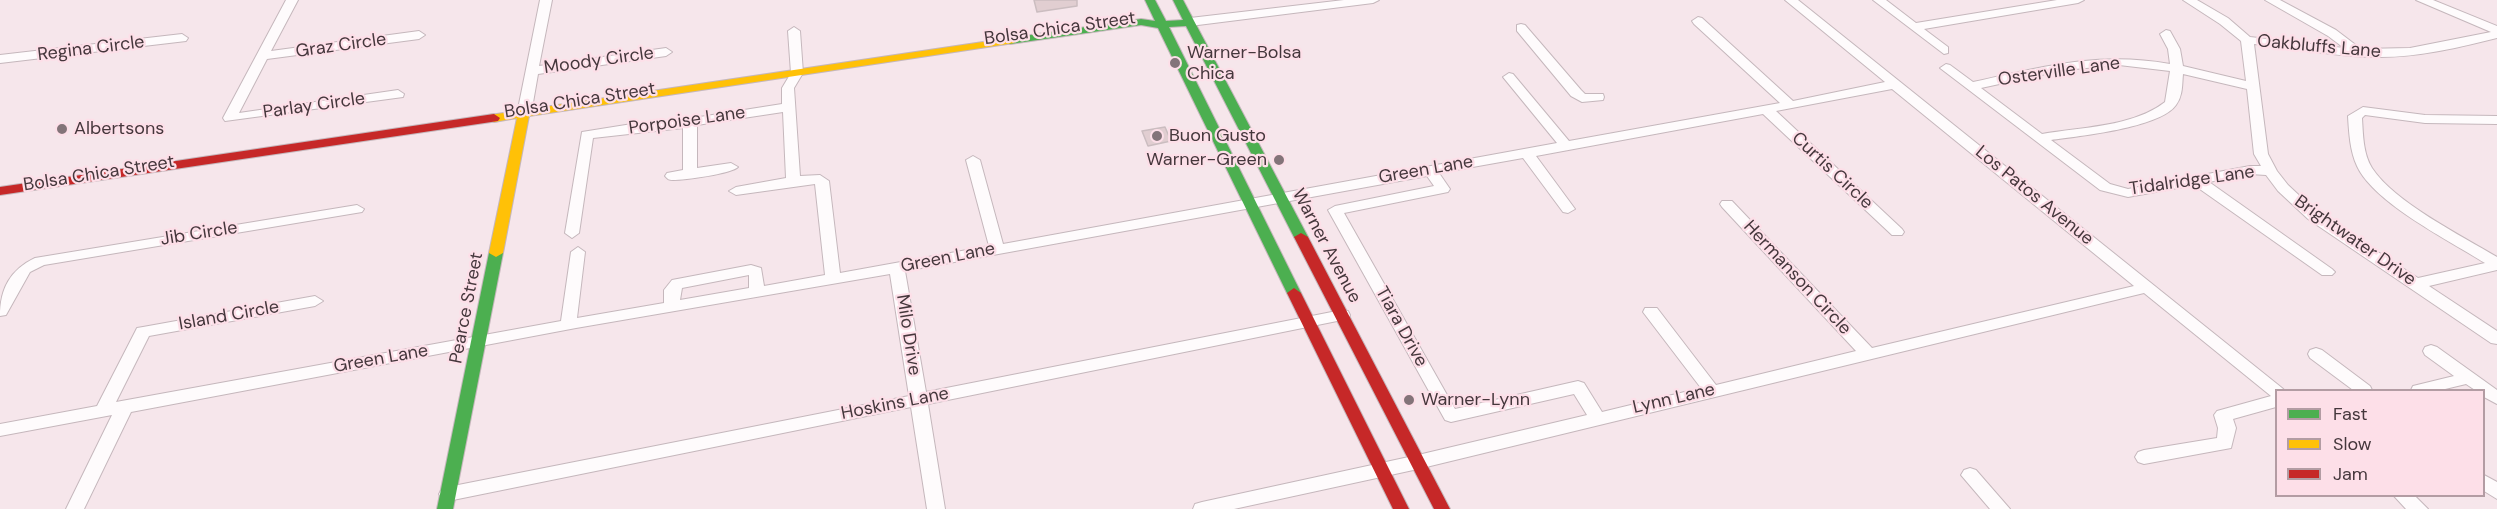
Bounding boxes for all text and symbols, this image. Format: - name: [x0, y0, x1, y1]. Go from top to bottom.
- street label: Bolsa Chica Street: [983, 8, 1137, 50]
- street label: Graz Circle: [294, 29, 388, 63]
- street label: Oakbluffs Lane: [2256, 31, 2382, 63]
- street label: Regina Circle: [36, 32, 146, 66]
- place label: Warner-Bolsa Chica: [1187, 42, 1301, 84]
- street label: Moody Circle: [543, 43, 655, 79]
- street label: Osterville Lane: [1997, 53, 2121, 91]
- marker: Warner-Bolsa Chica: [1168, 56, 1182, 70]
- street label: Bolsa Chica Street: [503, 78, 657, 124]
- street label: Parlay Circle: [262, 88, 366, 124]
- street label: Porpoise Lane: [627, 102, 747, 140]
- place label: Albertsons: [74, 118, 164, 140]
- marker: Albertsons: [55, 122, 69, 136]
- place label: Buon Gusto: [1169, 125, 1266, 147]
- street label: Curtis Circle: [1787, 128, 1877, 214]
- marker: Buon Gusto: [1150, 129, 1164, 143]
- street label: Los Patos Avenue: [1971, 142, 2097, 250]
- place label: Warner-Green: [1146, 149, 1267, 171]
- street label: Bolsa Chica Street: [22, 151, 176, 197]
- street label: Green Lane: [1377, 151, 1475, 189]
- marker: Warner-Green: [1272, 153, 1286, 167]
- street label: Tidalridge Lane: [2128, 162, 2256, 200]
- street label: Warner Avenue: [1287, 185, 1365, 307]
- street label: Brightwater Drive: [2290, 191, 2420, 291]
- street label: Hermanson Circle: [1739, 216, 1855, 340]
- street label: Jib Circle: [159, 217, 239, 251]
- street label: Green Lane: [899, 238, 997, 278]
- street label: Pearce Street: [446, 251, 488, 365]
- street label: Tiara Drive: [1370, 283, 1432, 371]
- street label: Milo Drive: [891, 293, 925, 377]
- street label: Island Circle: [177, 297, 281, 335]
- street label: Green Lane: [332, 340, 430, 378]
- street label: Lynn Lane: [1631, 379, 1717, 419]
- street label: Hoskins Lane: [839, 383, 951, 425]
- place label: Warner-Lynn: [1421, 389, 1530, 411]
- legend: [2275, 389, 2485, 497]
- marker: Warner-Lynn: [1402, 393, 1416, 407]
- text: Fast: [2333, 402, 2368, 426]
- text: Slow: [2333, 432, 2372, 456]
- text: Jam: [2333, 462, 2368, 486]

